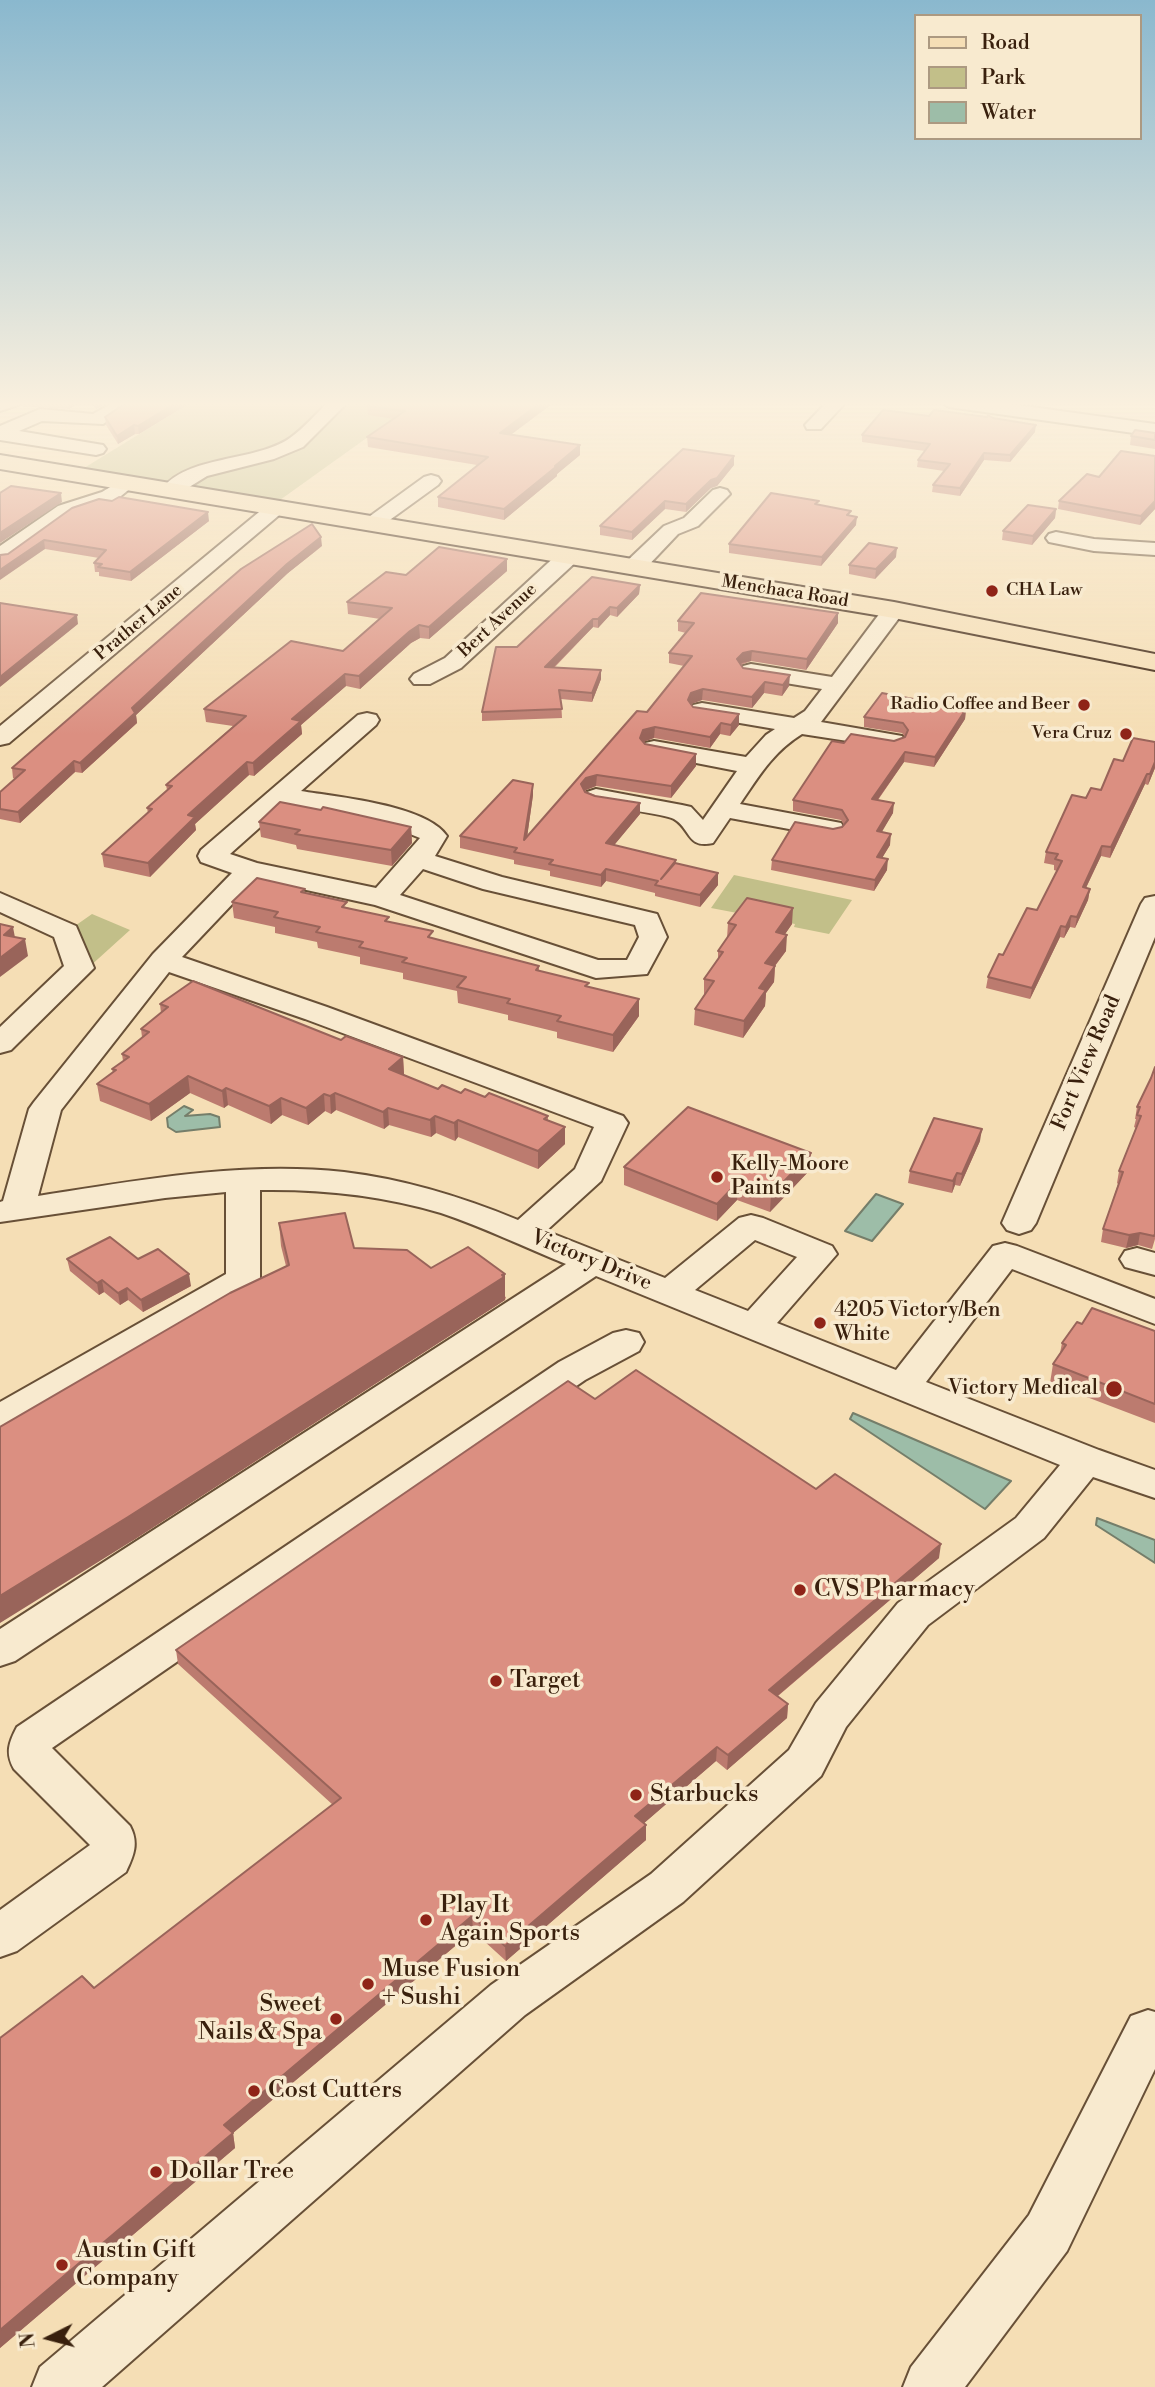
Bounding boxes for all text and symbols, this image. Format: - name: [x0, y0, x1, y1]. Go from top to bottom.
- legend: [914, 14, 1141, 140]
- text: Road: [981, 30, 1030, 56]
- text: Park: [981, 65, 1025, 91]
- text: Water: [981, 100, 1036, 126]
- street label: Menchaca Road: [720, 571, 850, 613]
- street label: Bert Avenue: [454, 579, 542, 663]
- street label: Prather Lane: [91, 580, 187, 666]
- place label: CHA Law: [1006, 580, 1082, 602]
- marker: CHA Law: [984, 583, 1000, 599]
- place label: Radio Coffee and Beer: [890, 694, 1070, 716]
- marker: Radio Coffee and Beer: [1076, 697, 1092, 713]
- place label: Vera Cruz: [1032, 723, 1112, 745]
- marker: Vera Cruz: [1118, 726, 1134, 742]
- street label: Fort View Road: [1047, 992, 1127, 1134]
- place label: Kelly-Moore Paints: [731, 1152, 849, 1202]
- marker: Kelly-Moore Paints: [709, 1169, 725, 1185]
- street label: Victory Drive: [527, 1225, 655, 1297]
- place label: 4205 Victory/Ben White: [834, 1298, 1001, 1348]
- marker: 4205 Victory/Ben White: [812, 1315, 828, 1331]
- place label: Victory Medical: [948, 1376, 1098, 1402]
- marker: Victory Medical: [1104, 1379, 1124, 1399]
- place label: CVS Pharmacy: [814, 1576, 975, 1604]
- marker: CVS Pharmacy: [792, 1582, 808, 1598]
- place label: Target: [510, 1667, 581, 1695]
- marker: Target: [488, 1673, 504, 1689]
- place label: Starbucks: [650, 1781, 758, 1809]
- marker: Starbucks: [628, 1787, 644, 1803]
- place label: Play It Again Sports: [440, 1892, 580, 1948]
- marker: Play It Again Sports: [418, 1912, 434, 1928]
- place label: Muse Fusion + Sushi: [382, 1956, 520, 2012]
- marker: Muse Fusion + Sushi: [360, 1976, 376, 1992]
- place label: Sweet Nails & Spa: [198, 1991, 322, 2047]
- marker: Sweet Nails & Spa: [328, 2011, 344, 2027]
- place label: Cost Cutters: [268, 2077, 402, 2105]
- marker: Cost Cutters: [246, 2083, 262, 2099]
- place label: Dollar Tree: [170, 2158, 294, 2186]
- marker: Dollar Tree: [148, 2164, 164, 2180]
- place label: Austin Gift Company: [76, 2237, 196, 2293]
- marker: Austin Gift Company: [54, 2257, 70, 2273]
- north arrow: [14, 2303, 84, 2373]
- text: N: [15, 2331, 41, 2349]

